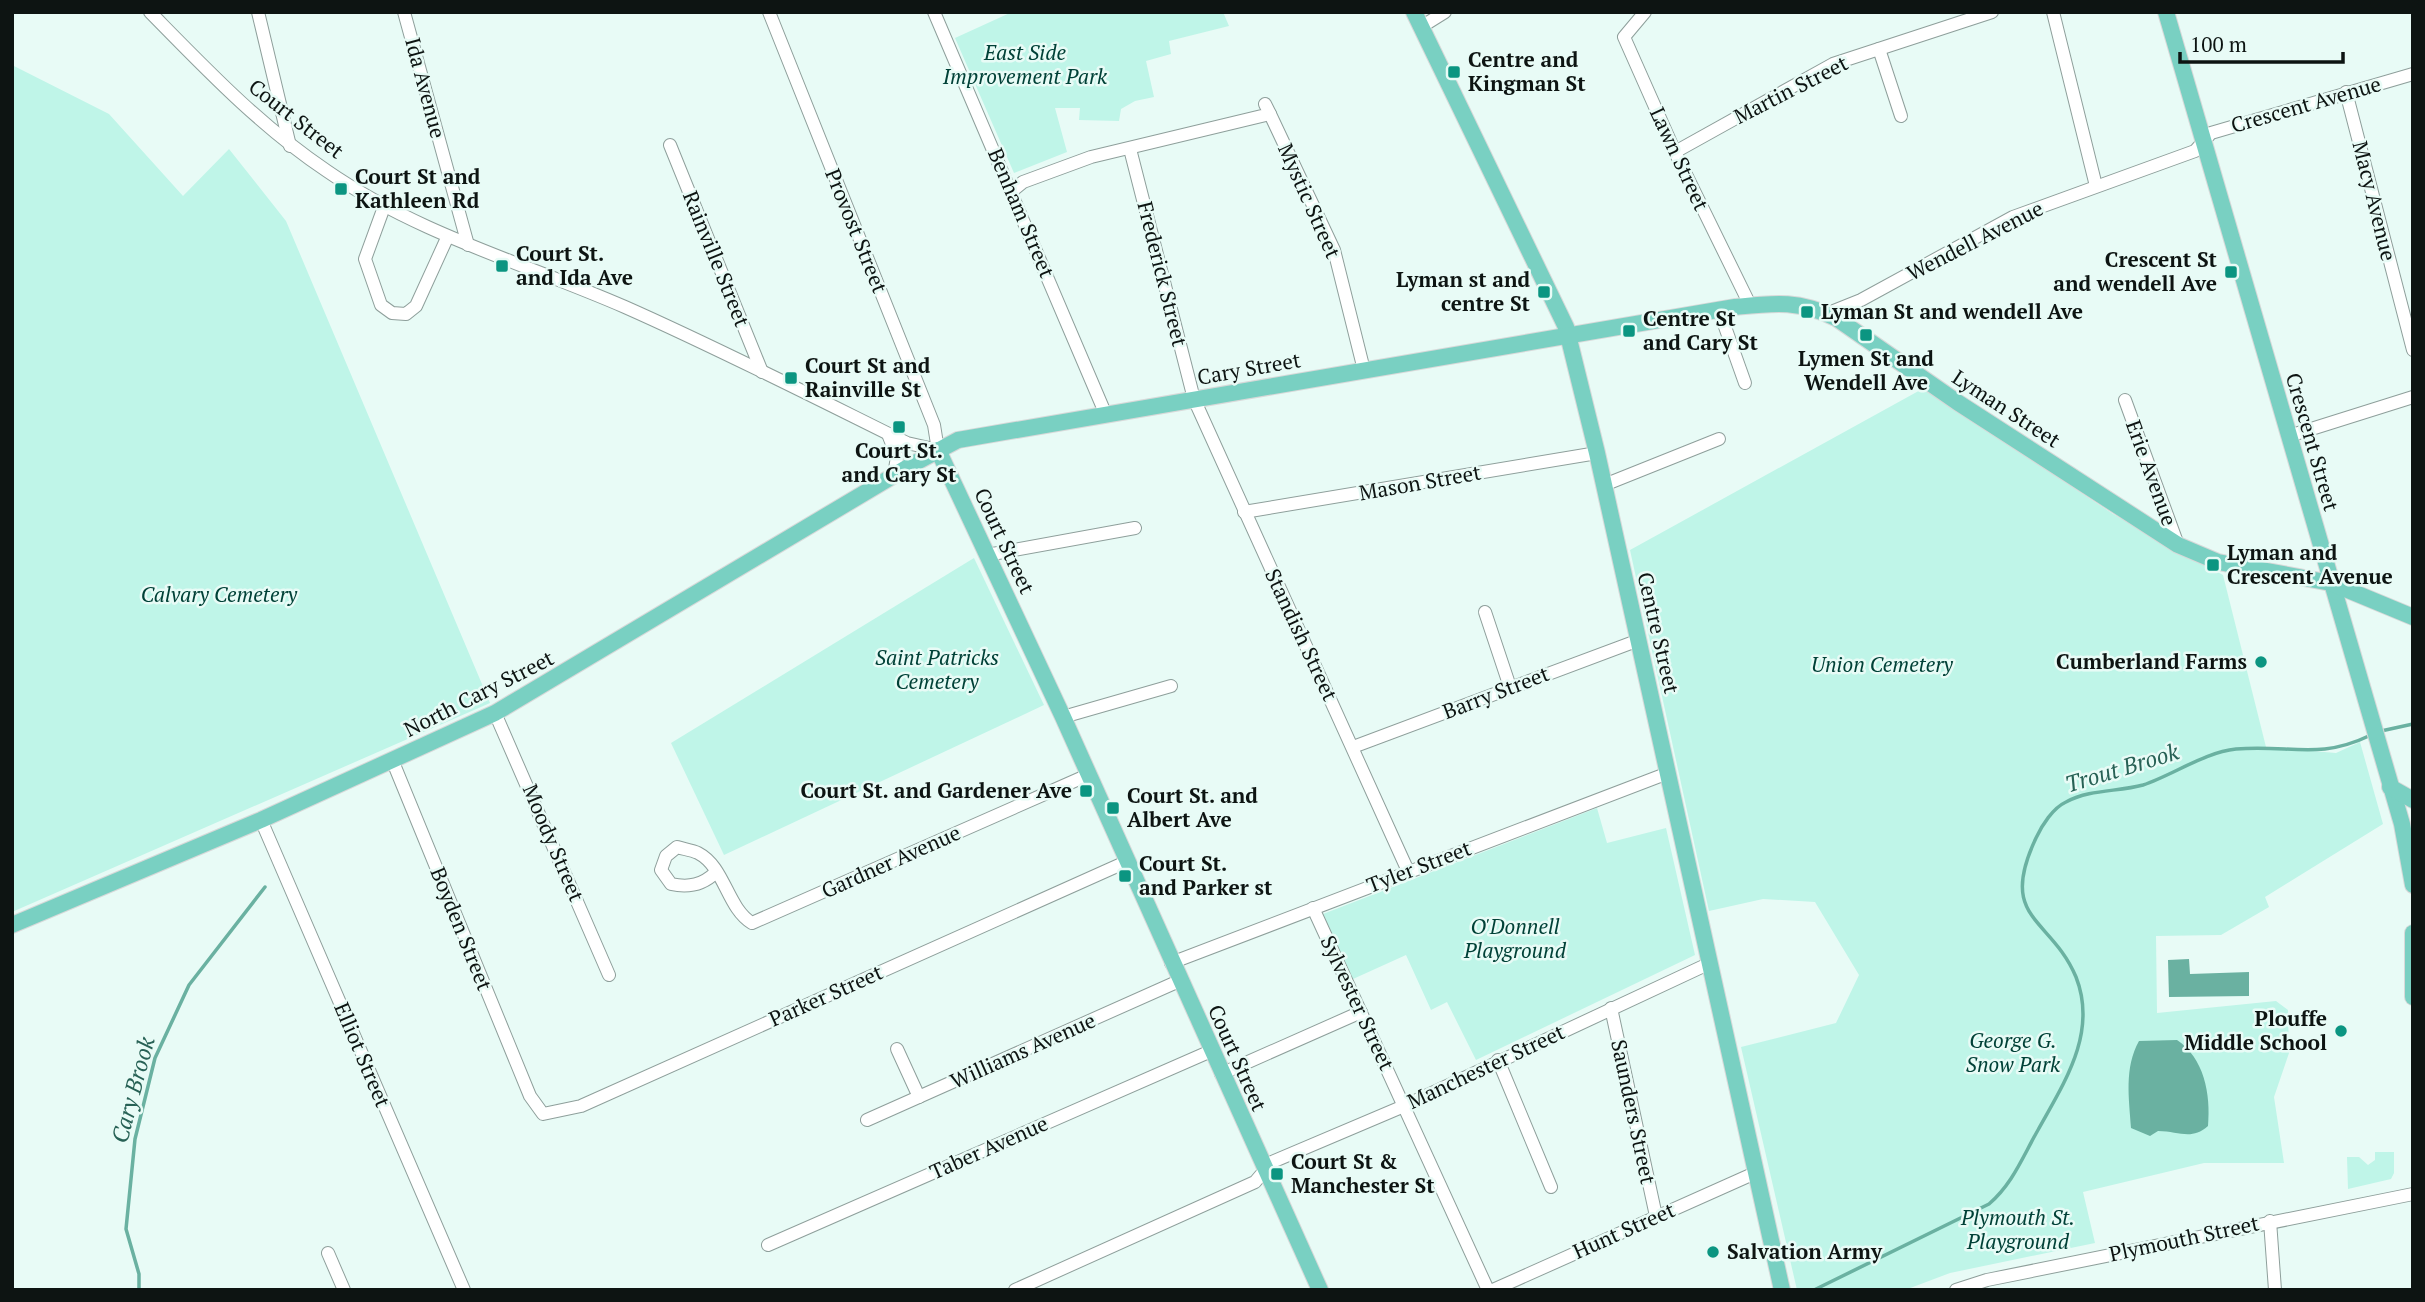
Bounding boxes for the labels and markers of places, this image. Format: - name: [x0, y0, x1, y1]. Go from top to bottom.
- place label: Centre and Kingman St: [1468, 45, 1586, 97]
- marker: Centre and Kingman St: [1446, 64, 1462, 80]
- place label: Court St and Kathleen Rd: [355, 162, 481, 214]
- marker: Court St and Kathleen Rd: [333, 181, 349, 197]
- place label: Court St. and Ida Ave: [516, 239, 633, 291]
- place label: Crescent St and wendell Ave: [2053, 245, 2218, 297]
- marker: Court St. and Ida Ave: [494, 258, 510, 274]
- marker: Crescent St and wendell Ave: [2223, 264, 2239, 280]
- place label: Lyman st and centre St: [1396, 265, 1531, 317]
- marker: Lyman st and centre St: [1536, 284, 1552, 300]
- place label: Lyman St and wendell Ave: [1821, 297, 2083, 325]
- place label: Centre St and Cary St: [1643, 304, 1759, 356]
- marker: Lyman St and wendell Ave: [1799, 304, 1815, 320]
- marker: Centre St and Cary St: [1621, 323, 1637, 339]
- marker: Lymen St and Wendell Ave: [1858, 327, 1874, 343]
- place label: Lymen St and Wendell Ave: [1798, 344, 1934, 396]
- place label: Court St and Rainville St: [805, 351, 931, 403]
- marker: Court St and Rainville St: [783, 370, 799, 386]
- marker: Court St. and Cary St: [891, 419, 907, 435]
- place label: Court St. and Cary St: [842, 436, 957, 488]
- place label: Lyman and Crescent Avenue: [2227, 538, 2393, 590]
- marker: Lyman and Crescent Avenue: [2205, 557, 2221, 573]
- place label: Cumberland Farms: [2056, 647, 2247, 675]
- marker: Cumberland Farms: [2253, 654, 2269, 670]
- place label: Court St. and Gardener Ave: [801, 776, 1072, 804]
- place label: Court St. and Albert Ave: [1127, 781, 1258, 833]
- marker: Court St. and Gardener Ave: [1078, 783, 1094, 799]
- marker: Court St. and Albert Ave: [1105, 800, 1121, 816]
- place label: Court St. and Parker st: [1139, 849, 1273, 901]
- marker: Court St. and Parker st: [1117, 868, 1133, 884]
- place label: Plouffe Middle School: [2184, 1004, 2327, 1056]
- marker: Plouffe Middle School: [2333, 1023, 2349, 1039]
- place label: Court St & Manchester St: [1291, 1147, 1435, 1199]
- marker: Court St & Manchester St: [1269, 1166, 1285, 1182]
- place label: Salvation Army: [1727, 1237, 1883, 1265]
- marker: Salvation Army: [1705, 1244, 1721, 1260]

